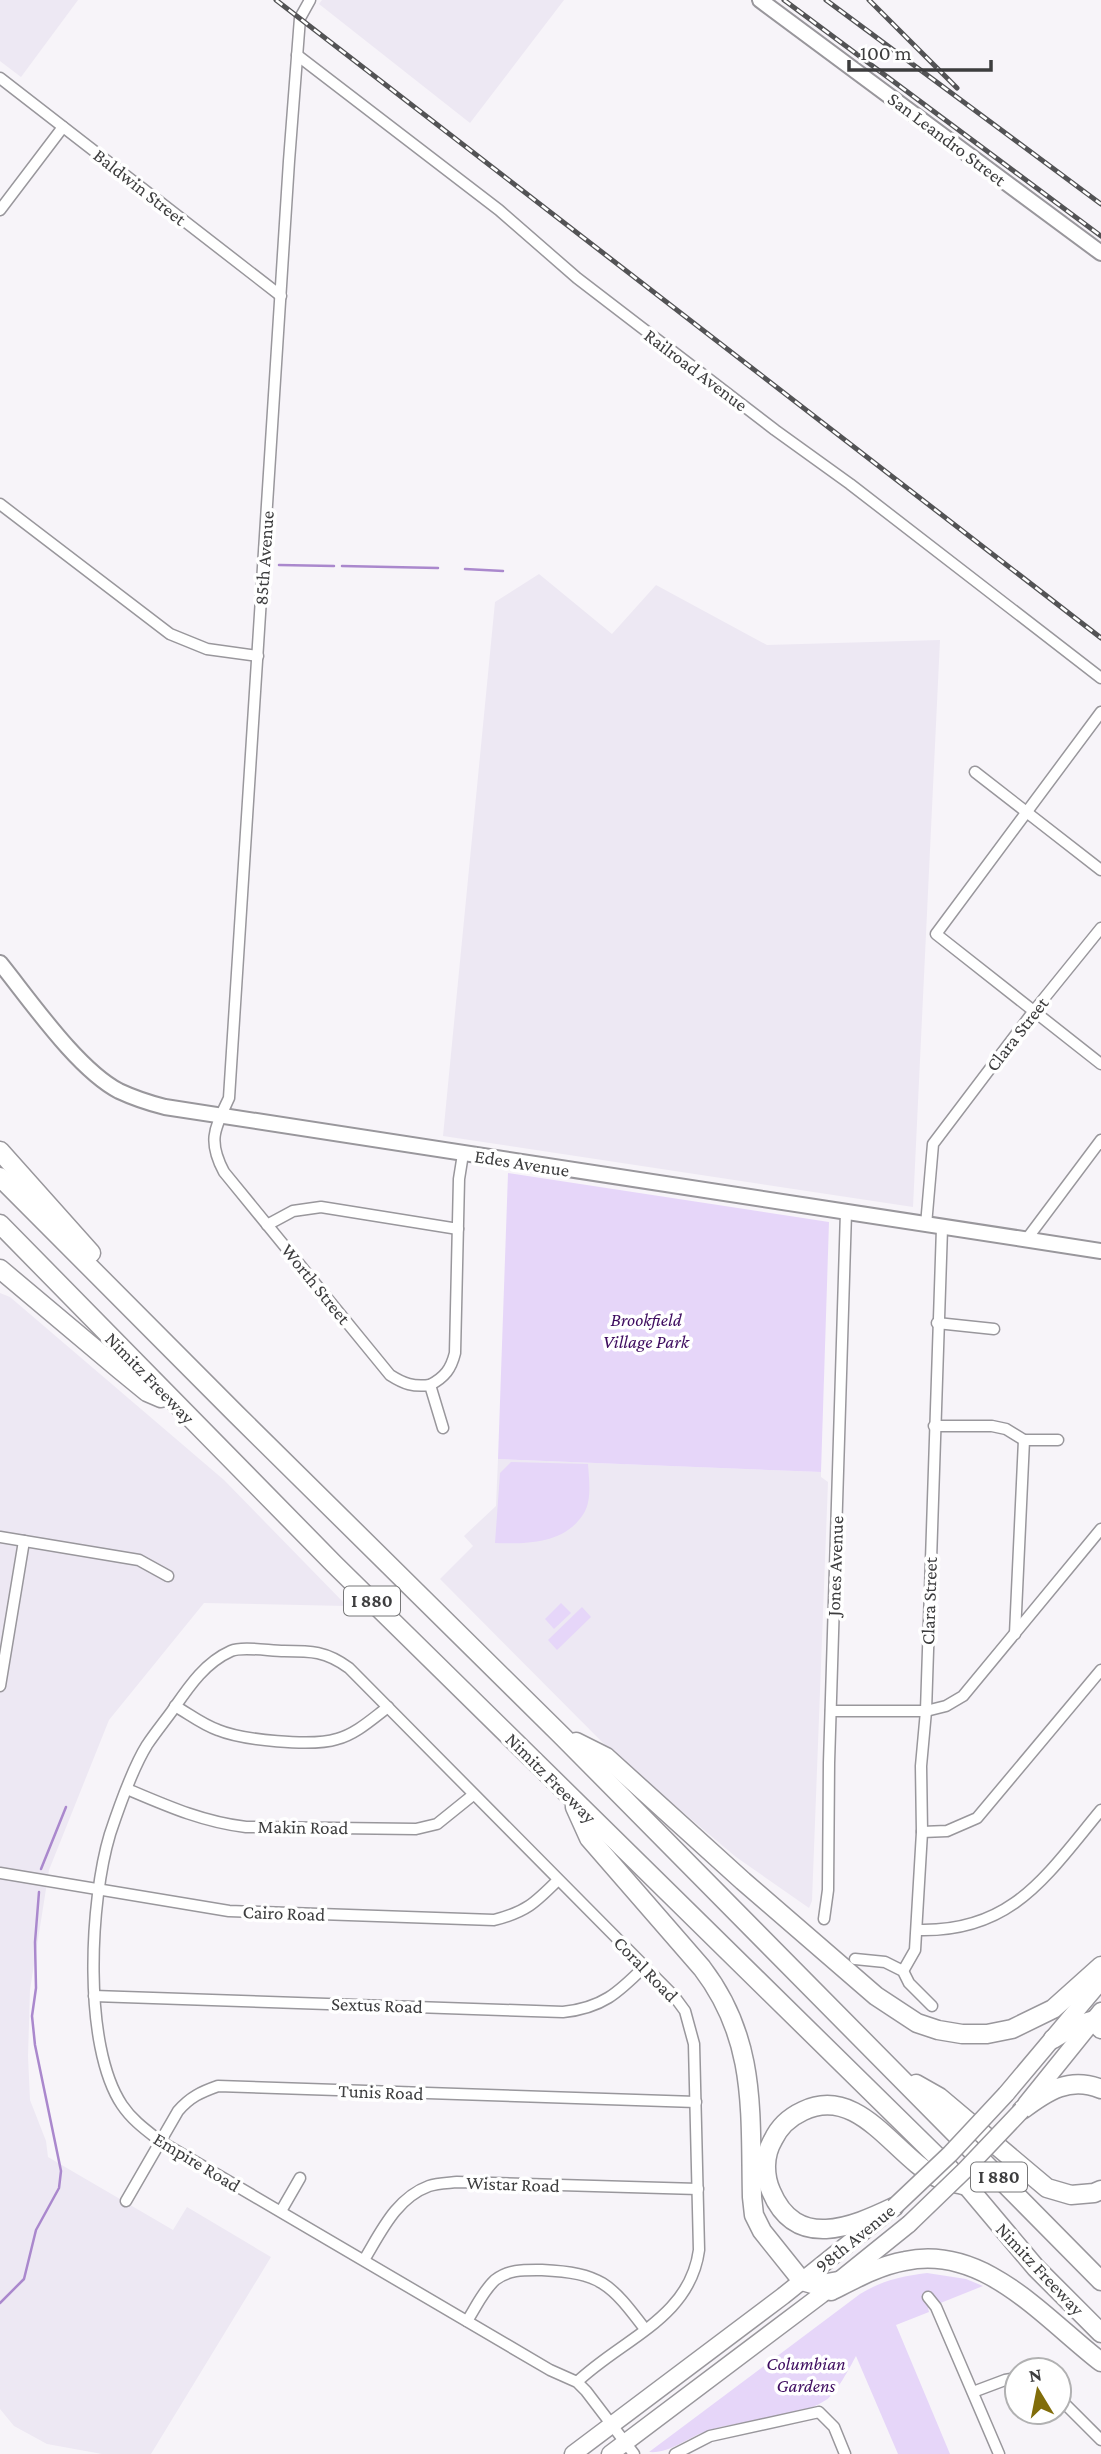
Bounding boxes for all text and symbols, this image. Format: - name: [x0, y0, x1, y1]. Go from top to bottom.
- scale bar: [849, 28, 991, 72]
- text: 100 m: [860, 41, 912, 65]
- street label: San Leandro Street: [884, 88, 1011, 191]
- street label: Baldwin Street: [90, 144, 191, 230]
- street label: Railroad Avenue: [640, 325, 752, 415]
- street label: 85th Avenue: [250, 510, 278, 606]
- street label: Clara Street: [982, 992, 1053, 1075]
- street label: Edes Avenue: [473, 1145, 571, 1181]
- street label: Worth Street: [277, 1240, 355, 1329]
- park label: Brookfield Village Park: [603, 1309, 690, 1352]
- street label: Nimitz Freeway: [101, 1328, 199, 1428]
- street label: Jones Avenue: [823, 1515, 847, 1619]
- street label: Clara Street: [917, 1556, 941, 1645]
- road number: I 880: [344, 1586, 400, 1616]
- street label: Nimitz Freeway: [501, 1728, 601, 1828]
- street label: Makin Road: [257, 1816, 349, 1838]
- street label: Cairo Road: [242, 1901, 326, 1925]
- street label: Coral Road: [610, 1932, 682, 2006]
- street label: Sextus Road: [331, 1993, 423, 2017]
- street label: Tunis Road: [338, 2080, 424, 2104]
- street label: Empire Road: [150, 2128, 244, 2196]
- road number: I 880: [971, 2162, 1027, 2192]
- street label: Wistar Road: [466, 2172, 560, 2196]
- street label: 98th Avenue: [811, 2200, 899, 2276]
- street label: Nimitz Freeway: [992, 2218, 1088, 2320]
- park label: Columbian Gardens: [766, 2353, 846, 2396]
- north arrow: [1003, 2356, 1073, 2426]
- text: N: [1027, 2363, 1043, 2386]

